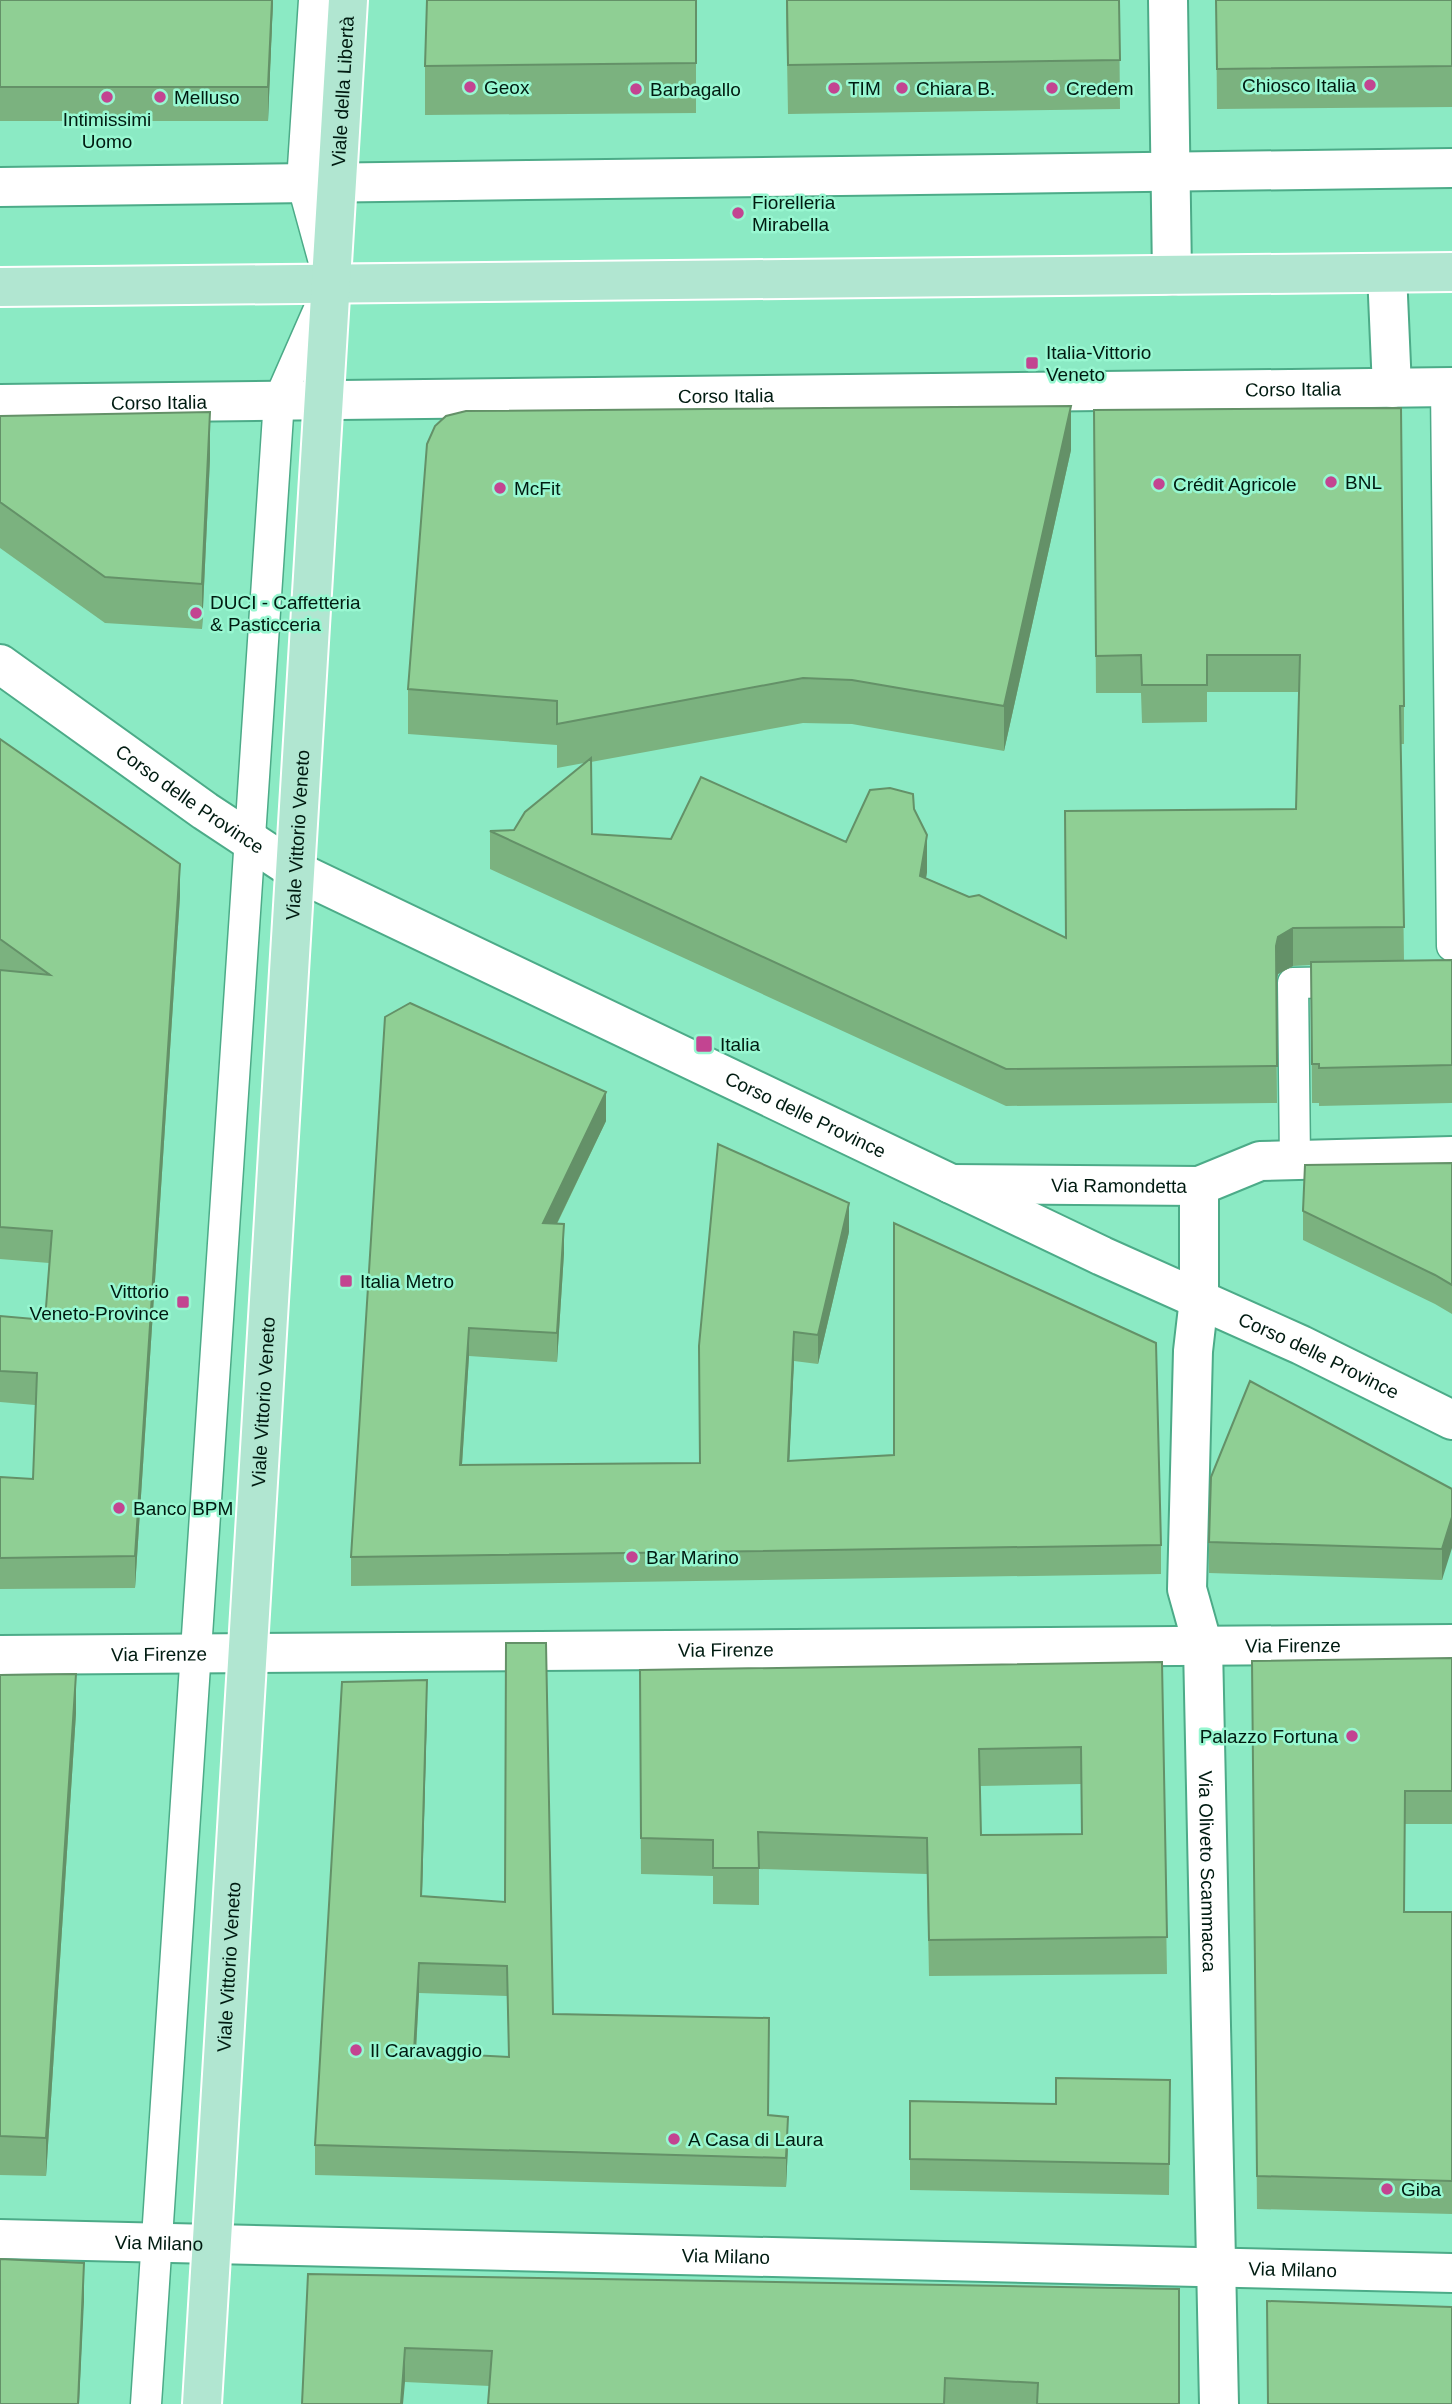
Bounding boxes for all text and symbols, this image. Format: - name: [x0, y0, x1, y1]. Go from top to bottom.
- street label: Viale della Libertà: [327, 15, 358, 167]
- place label: Chiosco Italia: [1242, 75, 1356, 96]
- place label: Geox: [484, 77, 530, 98]
- marker: Chiosco Italia: [1362, 77, 1378, 93]
- place label: TIM: [848, 78, 881, 99]
- place label: Chiara B.: [916, 78, 995, 99]
- place label: Credem: [1066, 78, 1134, 99]
- marker: Geox: [462, 79, 478, 95]
- place label: Barbagallo: [650, 79, 741, 100]
- marker: TIM: [826, 80, 842, 96]
- marker: Chiara B.: [894, 80, 910, 96]
- marker: Credem: [1044, 80, 1060, 96]
- marker: Barbagallo: [628, 81, 644, 97]
- place label: Melluso: [174, 87, 239, 108]
- marker: Intimissimi Uomo: [99, 89, 115, 105]
- marker: Melluso: [152, 89, 168, 105]
- place label: Intimissimi Uomo: [63, 109, 151, 152]
- place label: Fiorelleria Mirabella: [752, 192, 836, 235]
- marker: Fiorelleria Mirabella: [730, 205, 746, 221]
- place label: Italia-Vittorio Veneto: [1046, 342, 1151, 385]
- marker: Italia-Vittorio Veneto: [1024, 355, 1040, 371]
- street label: Corso Italia: [1245, 378, 1342, 400]
- street label: Corso Italia: [678, 384, 775, 407]
- street label: Corso Italia: [111, 391, 208, 413]
- place label: BNL: [1345, 472, 1382, 493]
- place label: Crédit Agricole: [1173, 474, 1297, 495]
- marker: BNL: [1323, 474, 1339, 490]
- marker: Crédit Agricole: [1151, 476, 1167, 492]
- place label: McFit: [514, 478, 561, 499]
- marker: McFit: [492, 480, 508, 496]
- place label: DUCI - Caffetteria & Pasticceria: [210, 592, 361, 635]
- marker: DUCI - Caffetteria & Pasticceria: [188, 605, 204, 621]
- street label: Corso delle Province: [112, 740, 268, 857]
- street label: Viale Vittorio Veneto: [282, 749, 313, 921]
- marker: Italia: [694, 1034, 714, 1054]
- place label: Italia: [720, 1034, 761, 1055]
- street label: Corso delle Province: [722, 1067, 889, 1162]
- street label: Via Ramondetta: [1051, 1174, 1188, 1196]
- place label: Italia Metro: [360, 1271, 454, 1292]
- marker: Italia Metro: [338, 1273, 354, 1289]
- place label: Vittorio Veneto-Province: [30, 1281, 169, 1324]
- marker: Vittorio Veneto-Province: [175, 1294, 191, 1310]
- street label: Corso delle Province: [1235, 1308, 1403, 1403]
- street label: Viale Vittorio Veneto: [247, 1316, 279, 1488]
- place label: Banco BPM: [133, 1498, 233, 1519]
- marker: Banco BPM: [111, 1500, 127, 1516]
- place label: Bar Marino: [646, 1547, 739, 1568]
- marker: Bar Marino: [624, 1549, 640, 1565]
- street label: Via Firenze: [1245, 1634, 1341, 1656]
- street label: Via Firenze: [678, 1639, 774, 1660]
- street label: Via Firenze: [111, 1643, 207, 1665]
- place label: Palazzo Fortuna: [1200, 1726, 1338, 1747]
- marker: Palazzo Fortuna: [1344, 1728, 1360, 1744]
- street label: Via Oliveto Scammacca: [1195, 1770, 1220, 1973]
- street label: Viale Vittorio Veneto: [213, 1881, 244, 2053]
- place label: Il Caravaggio: [370, 2040, 482, 2061]
- marker: Il Caravaggio: [348, 2042, 364, 2058]
- place label: A Casa di Laura: [688, 2129, 824, 2150]
- marker: A Casa di Laura: [666, 2131, 682, 2147]
- place label: Giba: [1401, 2179, 1442, 2200]
- marker: Giba: [1379, 2181, 1395, 2197]
- street label: Via Milano: [114, 2231, 203, 2254]
- street label: Via Milano: [681, 2244, 770, 2268]
- street label: Via Milano: [1248, 2258, 1337, 2281]

